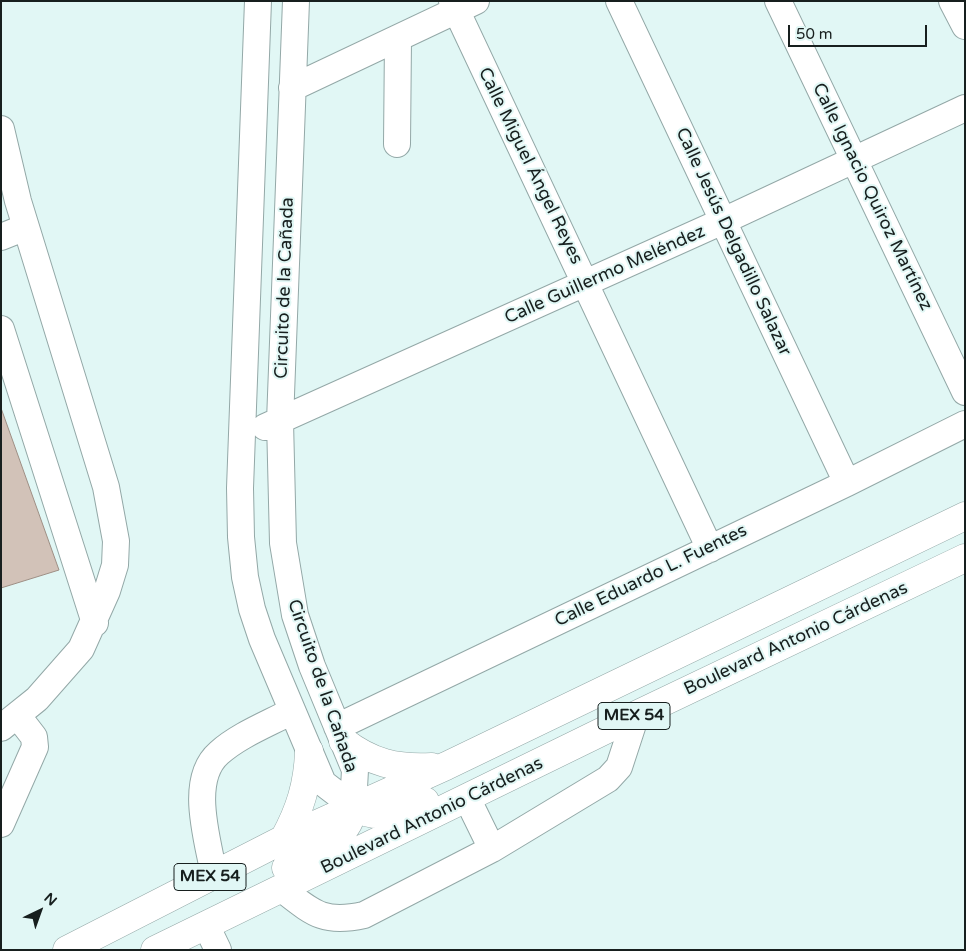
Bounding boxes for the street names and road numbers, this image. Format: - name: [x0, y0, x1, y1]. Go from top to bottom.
- street label: Calle Miguel Ángel Reyes: [473, 64, 587, 268]
- street label: Calle Ignacio Quiroz Martínez: [807, 80, 937, 314]
- street label: Calle Jesús Delgadillo Salazar: [670, 124, 796, 360]
- street label: Circuito de la Cañada: [271, 197, 299, 379]
- street label: Calle Guillermo Meléndez: [501, 221, 709, 329]
- street label: Calle Eduardo L. Fuentes: [551, 520, 751, 632]
- street label: Boulevard Antonio Cárdenas: [681, 578, 911, 700]
- street label: Circuito de la Cañada: [282, 597, 362, 775]
- road number: MEX 54: [598, 702, 670, 729]
- street label: Boulevard Antonio Cárdenas: [317, 753, 547, 879]
- road number: MEX 54: [174, 864, 246, 890]

